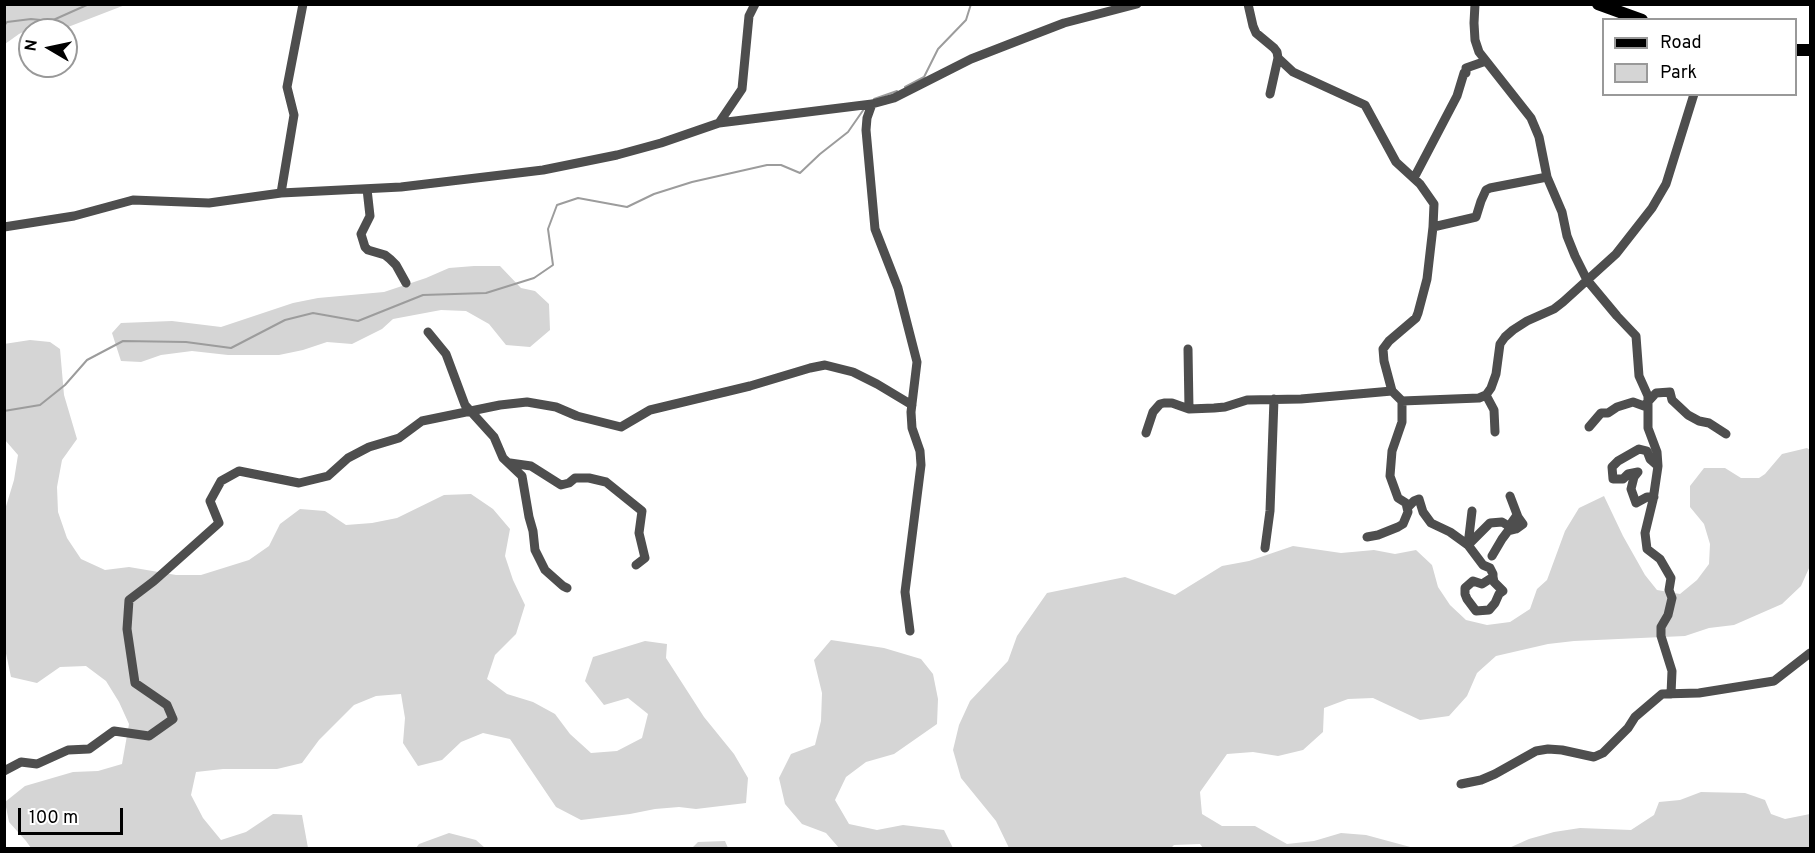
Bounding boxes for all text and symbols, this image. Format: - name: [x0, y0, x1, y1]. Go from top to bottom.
- north arrow: [18, 18, 78, 78]
- legend: [1602, 18, 1797, 96]
- text: Road: [1660, 32, 1702, 55]
- text: N: [21, 38, 43, 53]
- text: Park: [1660, 62, 1697, 85]
- scale bar: [21, 796, 126, 834]
- text: 100 m: [29, 807, 78, 830]

